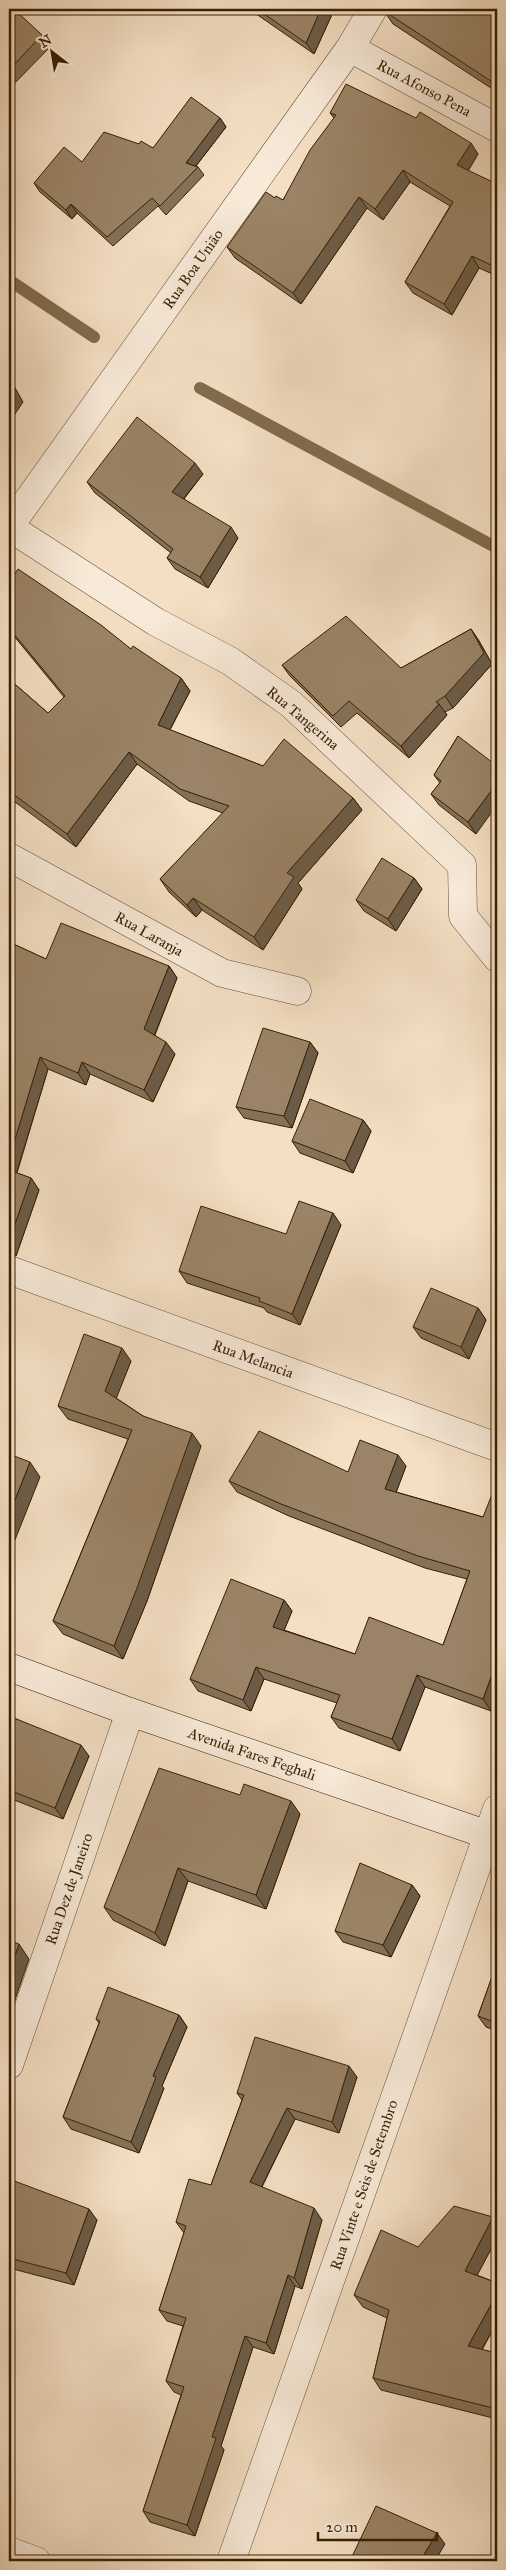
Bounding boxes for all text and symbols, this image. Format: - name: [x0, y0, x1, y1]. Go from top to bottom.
- north arrow: [28, 28, 78, 78]
- text: N: [36, 31, 55, 52]
- street label: Rua Afonso Pena: [374, 56, 475, 121]
- street label: Rua Boa União: [159, 226, 227, 312]
- street label: Rua Tangerina: [263, 682, 343, 754]
- street label: Rua Laranja: [112, 908, 187, 960]
- street label: Rua Melancia: [210, 1336, 297, 1382]
- street label: Avenida Fares Feghali: [185, 1723, 318, 1784]
- street label: Rua Dez de Janeiro: [41, 1830, 98, 1948]
- street label: Rua Vinte e Seis de Setembro: [326, 2097, 402, 2273]
- scale bar: [318, 2510, 437, 2542]
- text: 20 m: [326, 2518, 358, 2536]

